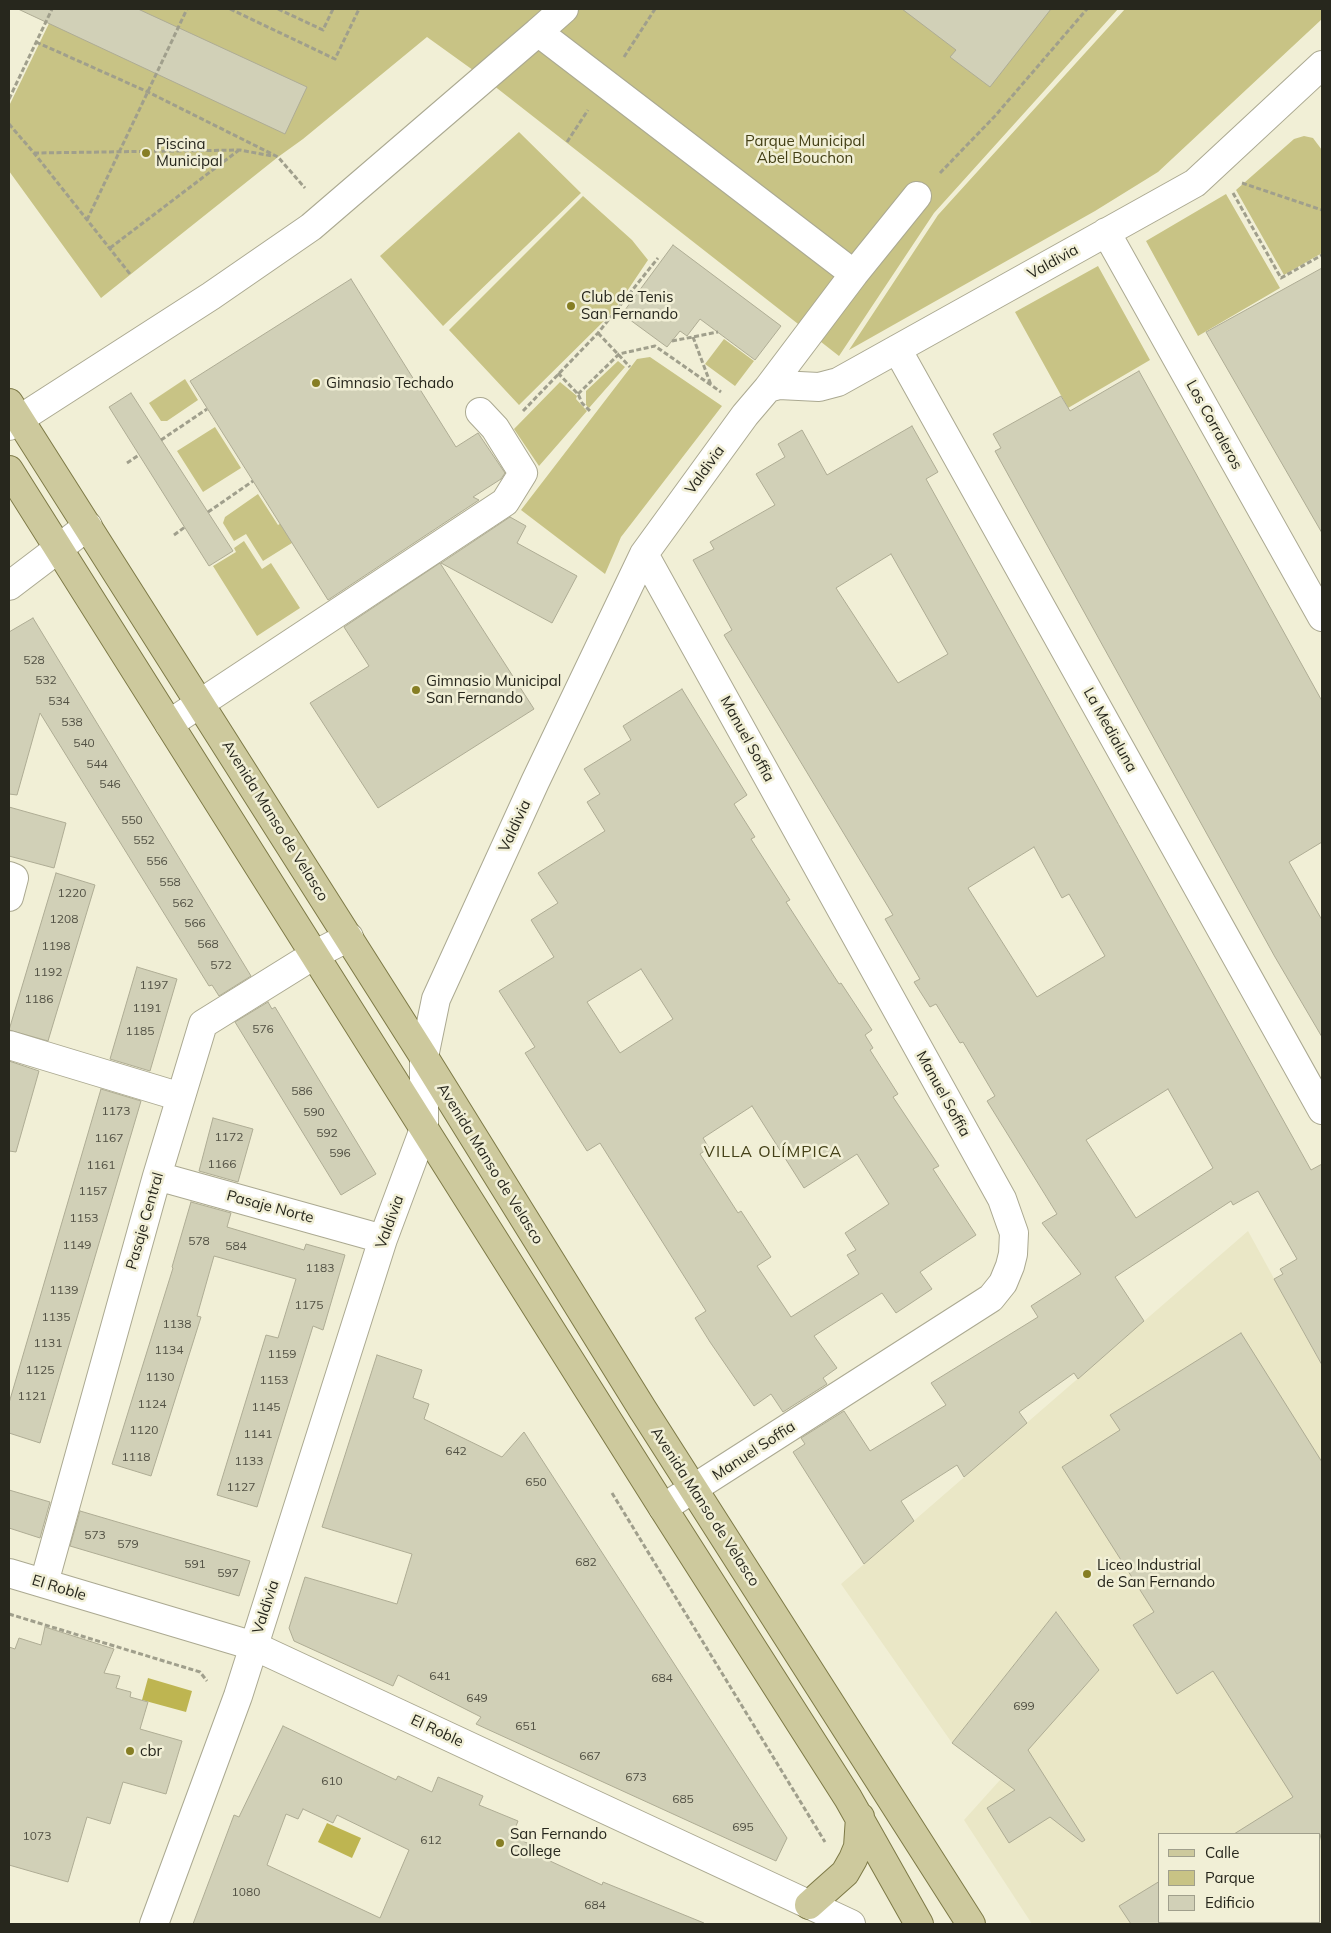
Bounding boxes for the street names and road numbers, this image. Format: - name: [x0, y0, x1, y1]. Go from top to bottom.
- street label: Valdivia: [1024, 241, 1082, 283]
- street label: Los Corraleros: [1182, 377, 1246, 473]
- street label: Valdivia: [681, 442, 729, 498]
- street label: La Medialuna: [1079, 685, 1141, 775]
- street label: Manuel Soffia: [716, 693, 778, 785]
- street label: Avenida Manso de Velasco: [218, 737, 332, 905]
- street label: Valdivia: [495, 797, 535, 855]
- street label: Manuel Soffia: [912, 1048, 974, 1140]
- street label: Avenida Manso de Velasco: [433, 1080, 547, 1248]
- street label: Pasaje Central: [123, 1170, 167, 1272]
- street label: Pasaje Norte: [224, 1187, 316, 1227]
- street label: Valdivia: [372, 1193, 408, 1251]
- street label: Manuel Soffia: [709, 1418, 799, 1484]
- street label: Avenida Manso de Velasco: [647, 1424, 763, 1590]
- street label: El Roble: [30, 1571, 88, 1605]
- street label: Valdivia: [249, 1578, 283, 1636]
- street label: El Roble: [408, 1711, 466, 1751]

